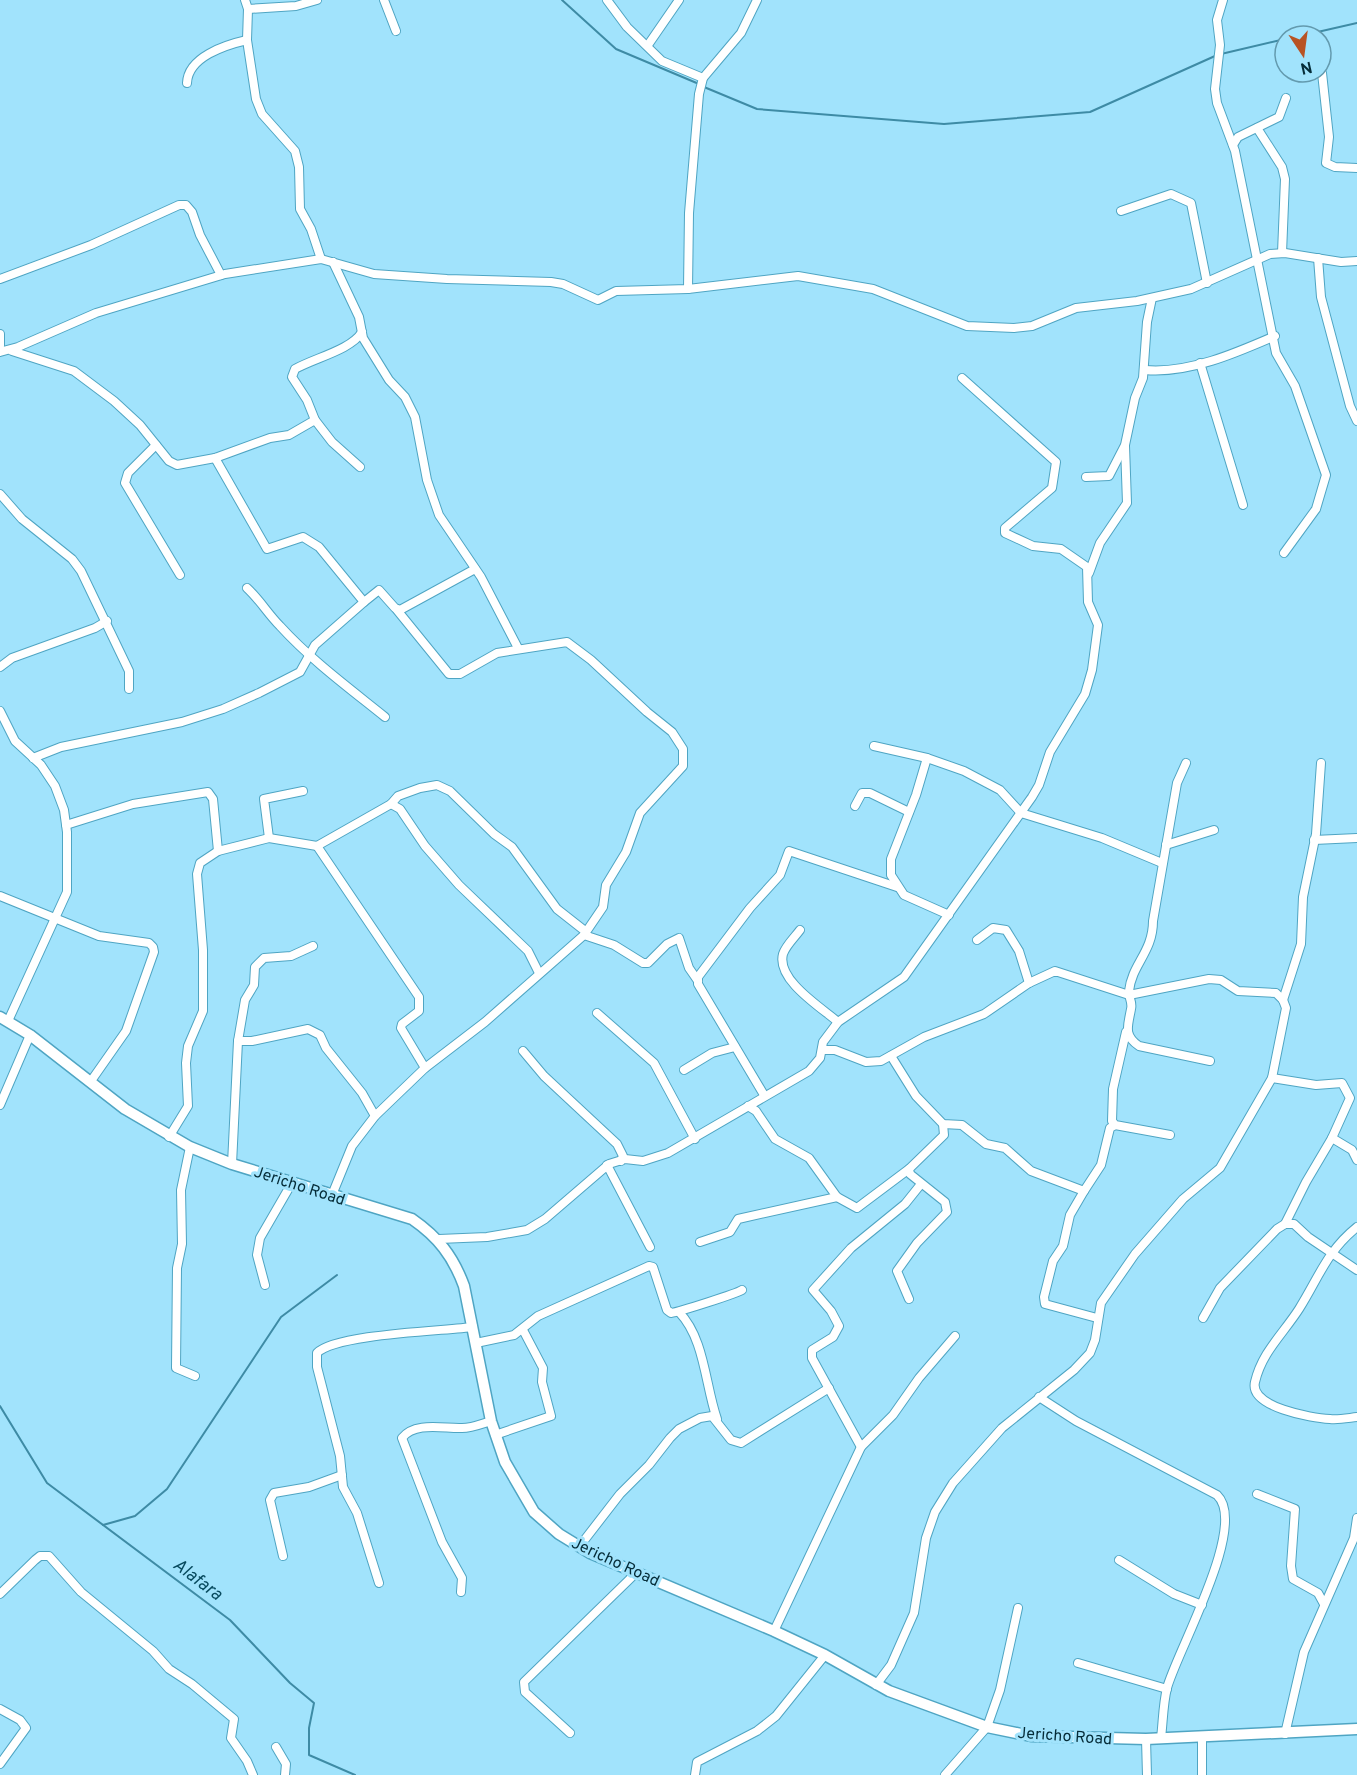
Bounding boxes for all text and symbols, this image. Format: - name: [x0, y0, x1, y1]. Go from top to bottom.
- north arrow: [1273, 24, 1333, 84]
- text: N: [1298, 56, 1314, 78]
- street label: Jericho Road: [251, 1163, 347, 1211]
- street label: Jericho Road: [568, 1534, 662, 1592]
- water label: Alafara: [168, 1554, 227, 1607]
- street label: Jericho Road: [1017, 1724, 1113, 1750]

